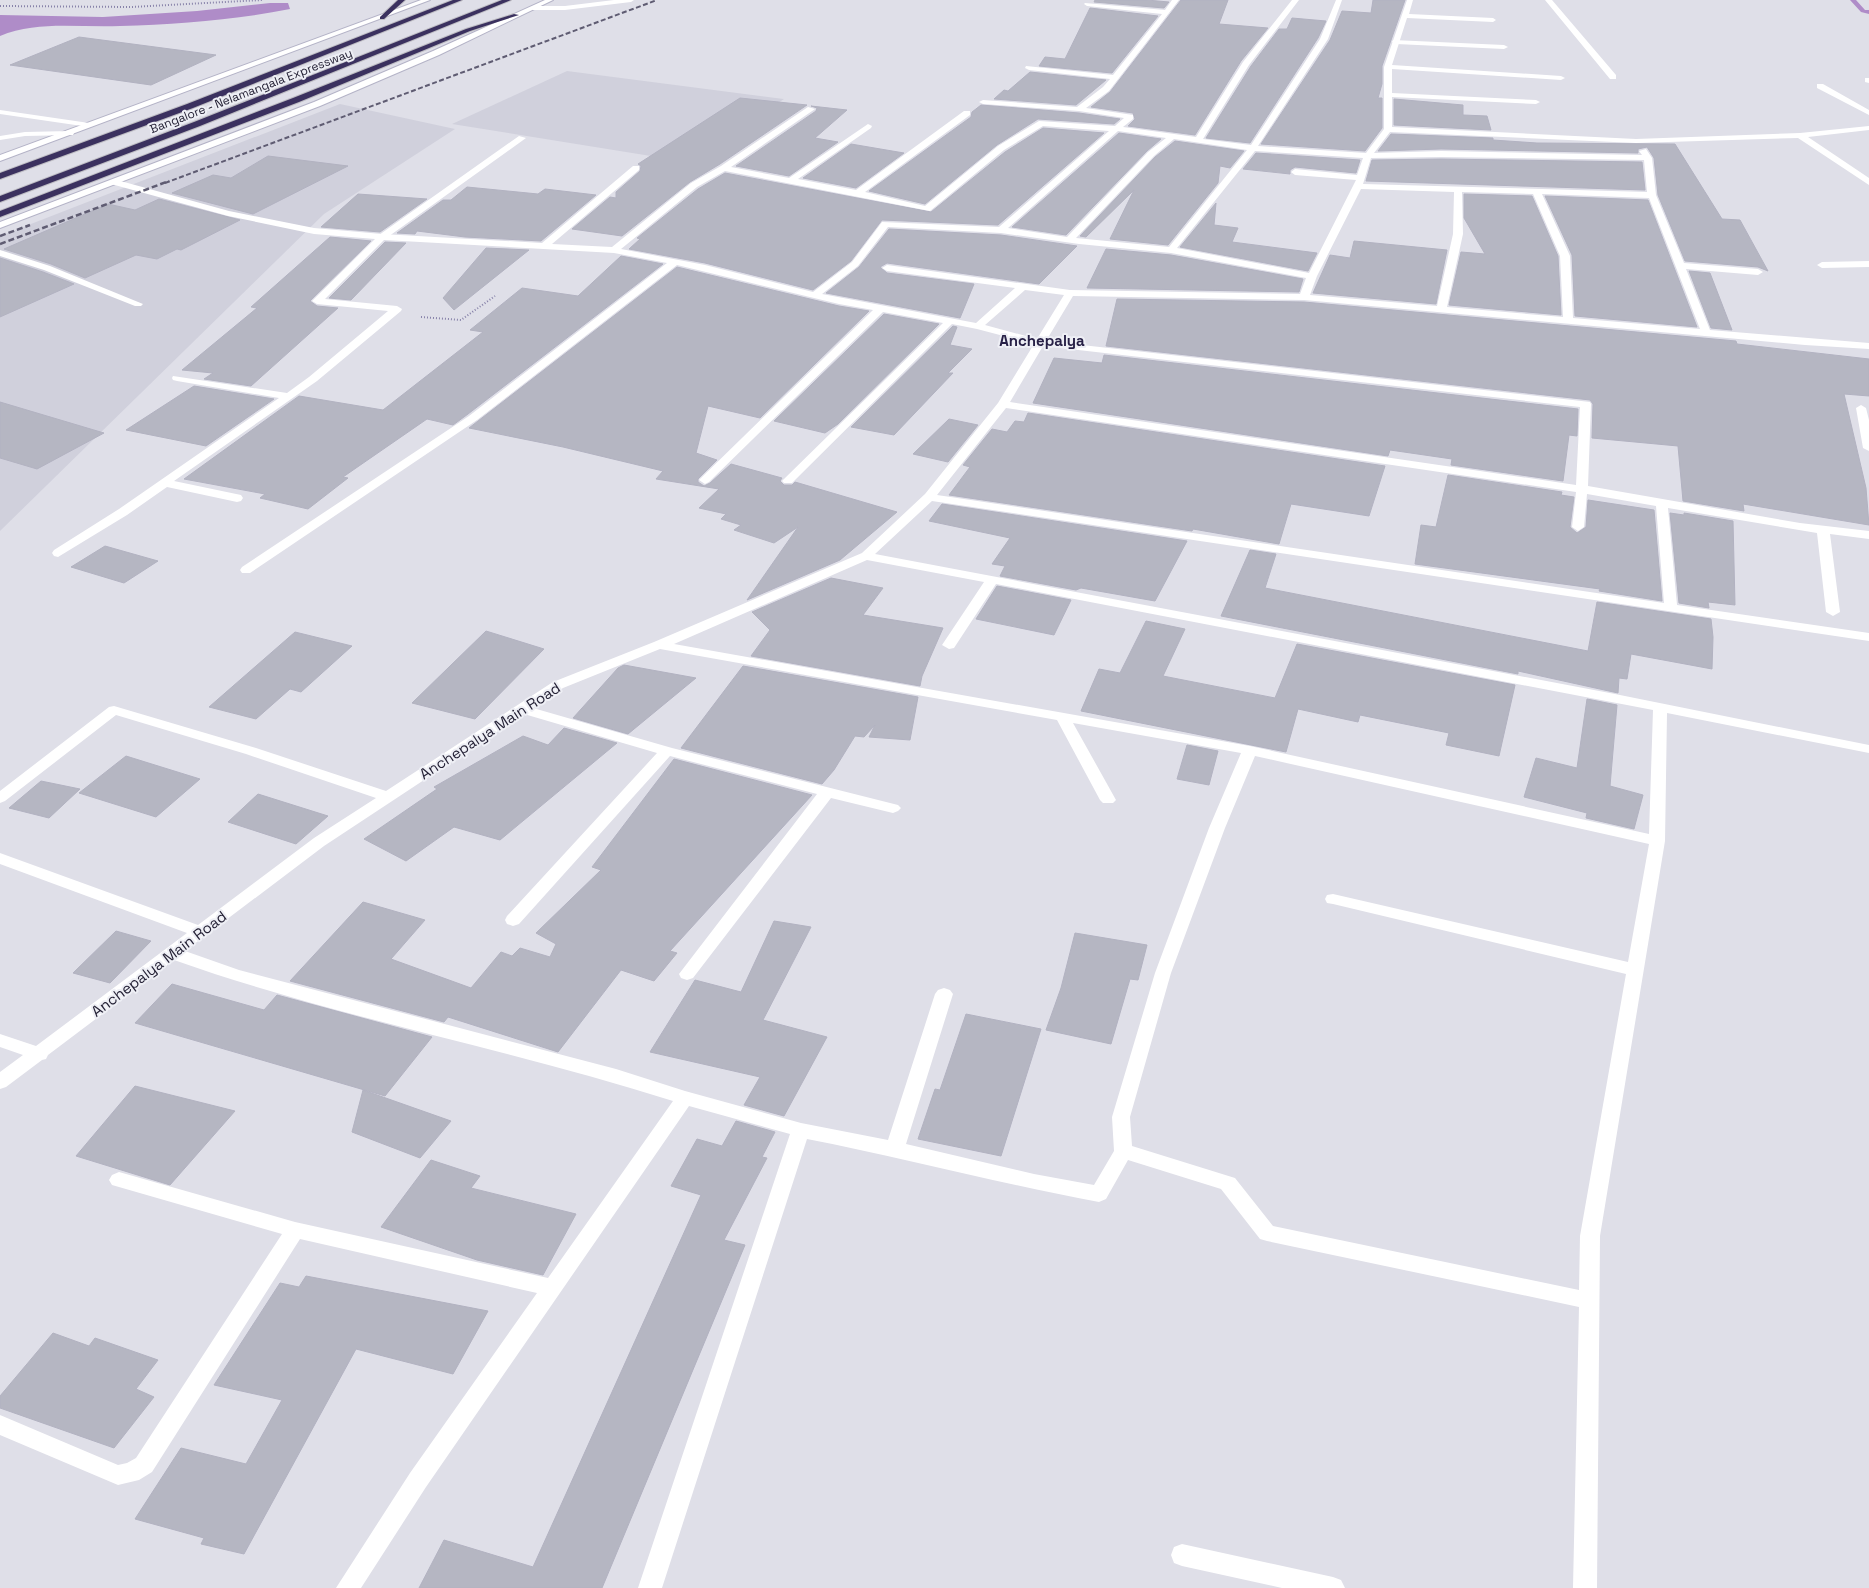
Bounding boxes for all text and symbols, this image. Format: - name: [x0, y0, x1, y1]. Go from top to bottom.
- street label: Bangalore - Nelamangala Expressway: [147, 45, 355, 137]
- district label: Anchepalya: [999, 331, 1085, 350]
- street label: Anchepalya Main Road: [416, 678, 564, 783]
- street label: Anchepalya Main Road: [87, 907, 230, 1021]

